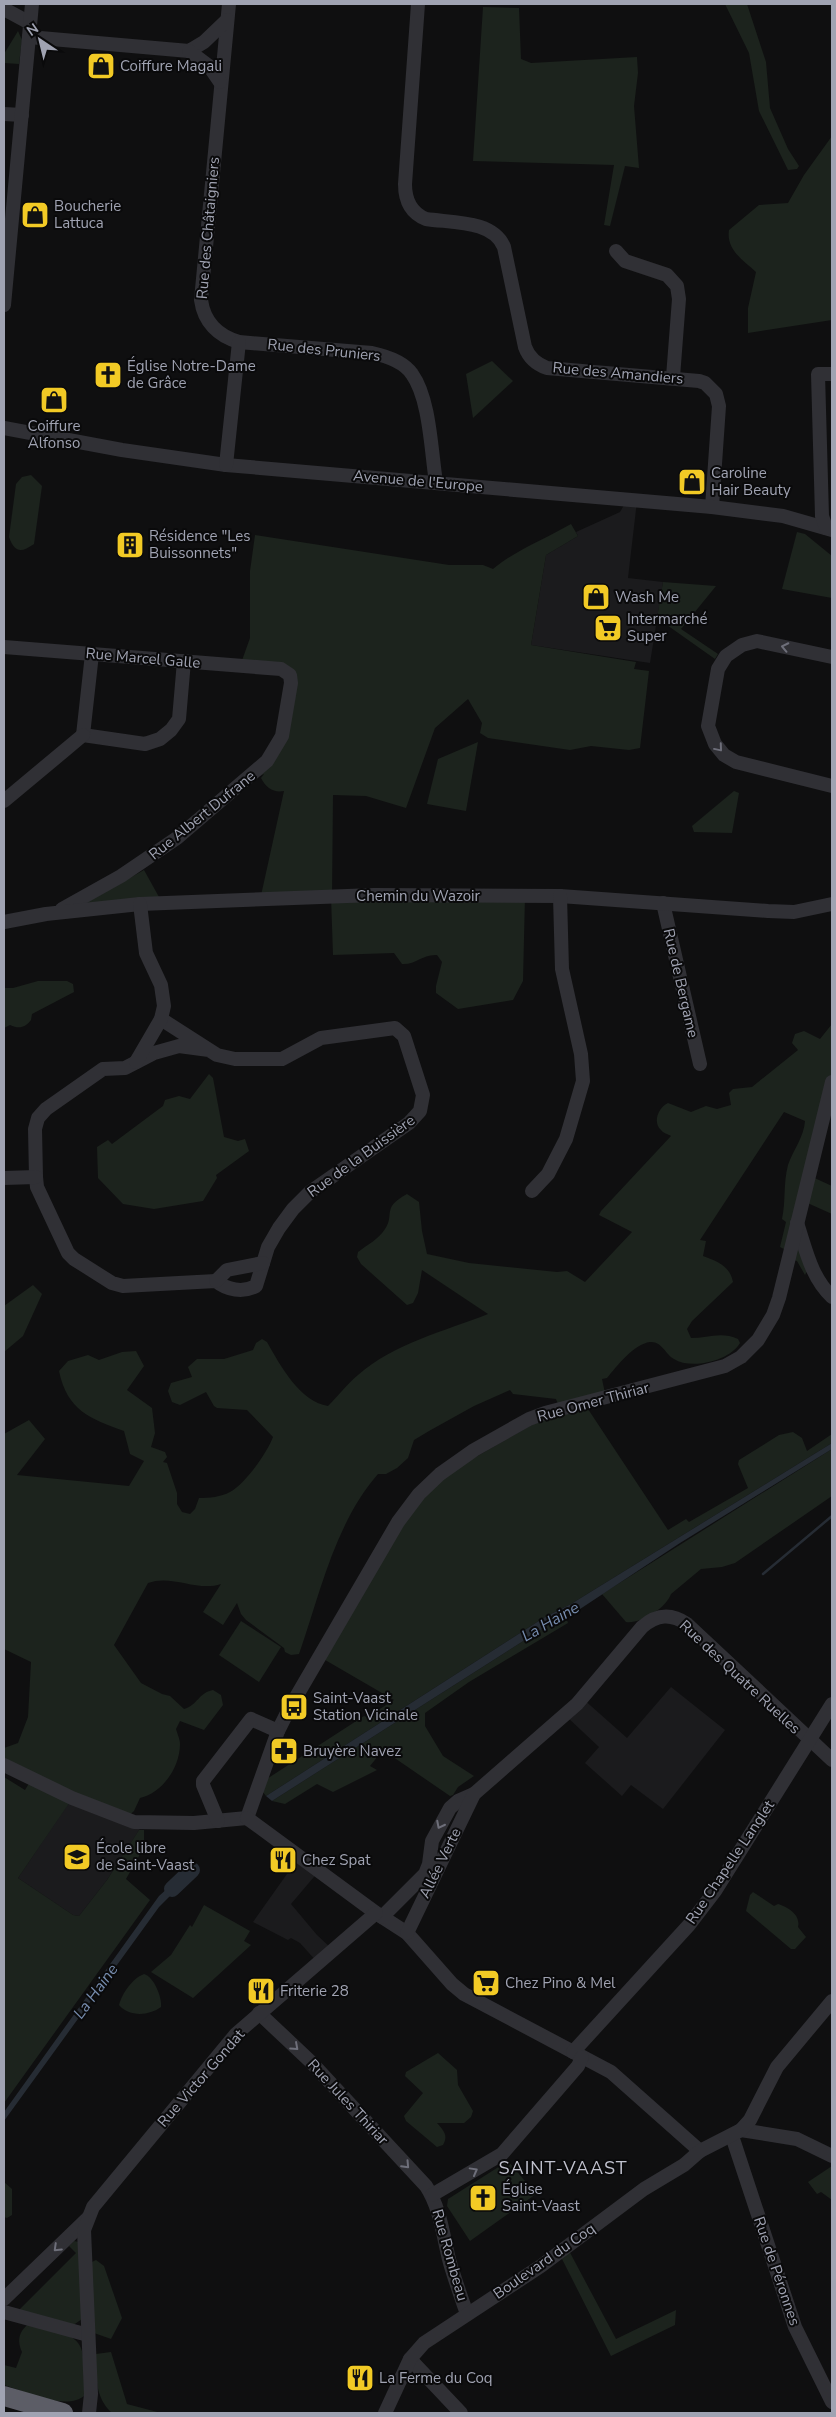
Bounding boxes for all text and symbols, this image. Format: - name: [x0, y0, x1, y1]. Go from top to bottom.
- north arrow: [15, 15, 65, 65]
- text: N: [23, 19, 43, 41]
- shop icon: Coiffure Magali: [86, 51, 116, 81]
- place label: Coiffure Magali: [120, 56, 222, 76]
- street label: Rue des Châtaigniers: [192, 156, 224, 300]
- place label: Boucherie Lattuca: [54, 196, 121, 233]
- shop icon: Boucherie Lattuca: [20, 200, 50, 230]
- street label: Rue des Pruniers: [266, 334, 382, 366]
- place label: Église Notre-Dame de Grâce: [127, 356, 256, 393]
- street label: Rue des Amandiers: [552, 357, 684, 389]
- church icon: Église Notre-Dame de Grâce: [93, 360, 123, 390]
- shop icon: Coiffure Alfonso: [39, 385, 69, 415]
- place label: Coiffure Alfonso: [28, 416, 80, 453]
- place label: Caroline Hair Beauty: [711, 463, 791, 500]
- street label: Avenue de l'Europe: [352, 465, 484, 497]
- shop icon: Caroline Hair Beauty: [677, 467, 707, 497]
- place label: Résidence "Les Buissonnets": [149, 526, 251, 563]
- building icon: Résidence "Les Buissonnets": [115, 530, 145, 560]
- shop icon: Wash Me: [581, 582, 611, 612]
- place label: Wash Me: [615, 587, 679, 607]
- place label: Intermarché Super: [627, 609, 707, 646]
- supermarket icon: Intermarché Super: [593, 613, 623, 643]
- one-way arrow: [780, 642, 789, 653]
- street label: Rue Marcel Galle: [85, 643, 201, 673]
- one-way arrow: [713, 743, 722, 752]
- street label: Rue Albert Dufrane: [145, 766, 259, 864]
- street label: Chemin du Wazoir: [356, 886, 481, 906]
- street label: Rue de Bergame: [659, 926, 703, 1040]
- street label: Rue de la Buissière: [303, 1110, 419, 1202]
- street label: Rue Omer Thiriar: [535, 1377, 652, 1427]
- water label: La Haine: [518, 1596, 584, 1647]
- street label: Rue des Quatre Ruelles: [675, 1616, 805, 1738]
- place label: Saint-Vaast Station Vicinale: [313, 1688, 418, 1725]
- bus stop icon: Saint-Vaast Station Vicinale: [279, 1692, 309, 1722]
- pharmacy icon: Bruyère Navez: [269, 1736, 299, 1766]
- place label: Bruyère Navez: [303, 1741, 401, 1761]
- street label: Rue Chapelle Langlet: [681, 1796, 779, 1928]
- one-way arrow: [436, 1820, 446, 1829]
- street label: Allée Verte: [414, 1824, 466, 1902]
- place label: École libre de Saint-Vaast: [96, 1838, 195, 1875]
- school or university icon: École libre de Saint-Vaast: [62, 1842, 92, 1872]
- restaurant icon: Chez Spat: [268, 1845, 298, 1875]
- place label: Chez Spat: [302, 1850, 371, 1870]
- water label: La Haine: [68, 1959, 124, 2024]
- supermarket icon: Chez Pino & Mel: [471, 1968, 501, 1998]
- place label: Chez Pino & Mel: [505, 1973, 616, 1993]
- restaurant icon: Friterie 28: [246, 1976, 276, 2006]
- place label: Friterie 28: [280, 1981, 349, 2001]
- street label: Rue Victor Gondat: [153, 2024, 250, 2131]
- one-way arrow: [289, 2041, 298, 2050]
- street label: Rue Jules Thiriar: [303, 2055, 393, 2150]
- district label: SAINT-VAAST: [498, 2156, 628, 2180]
- one-way arrow: [400, 2159, 409, 2168]
- one-way arrow: [469, 2167, 478, 2177]
- place label: Église Saint-Vaast: [502, 2179, 580, 2216]
- church icon: Église Saint-Vaast: [468, 2183, 498, 2213]
- street label: Rue Rombeau: [427, 2207, 473, 2303]
- street label: Rue de Péronnes: [749, 2214, 805, 2328]
- street label: Boulevard du Coq: [489, 2218, 599, 2304]
- one-way arrow: [54, 2242, 63, 2251]
- restaurant icon: La Ferme du Coq: [345, 2363, 375, 2393]
- place label: La Ferme du Coq: [379, 2368, 493, 2388]

